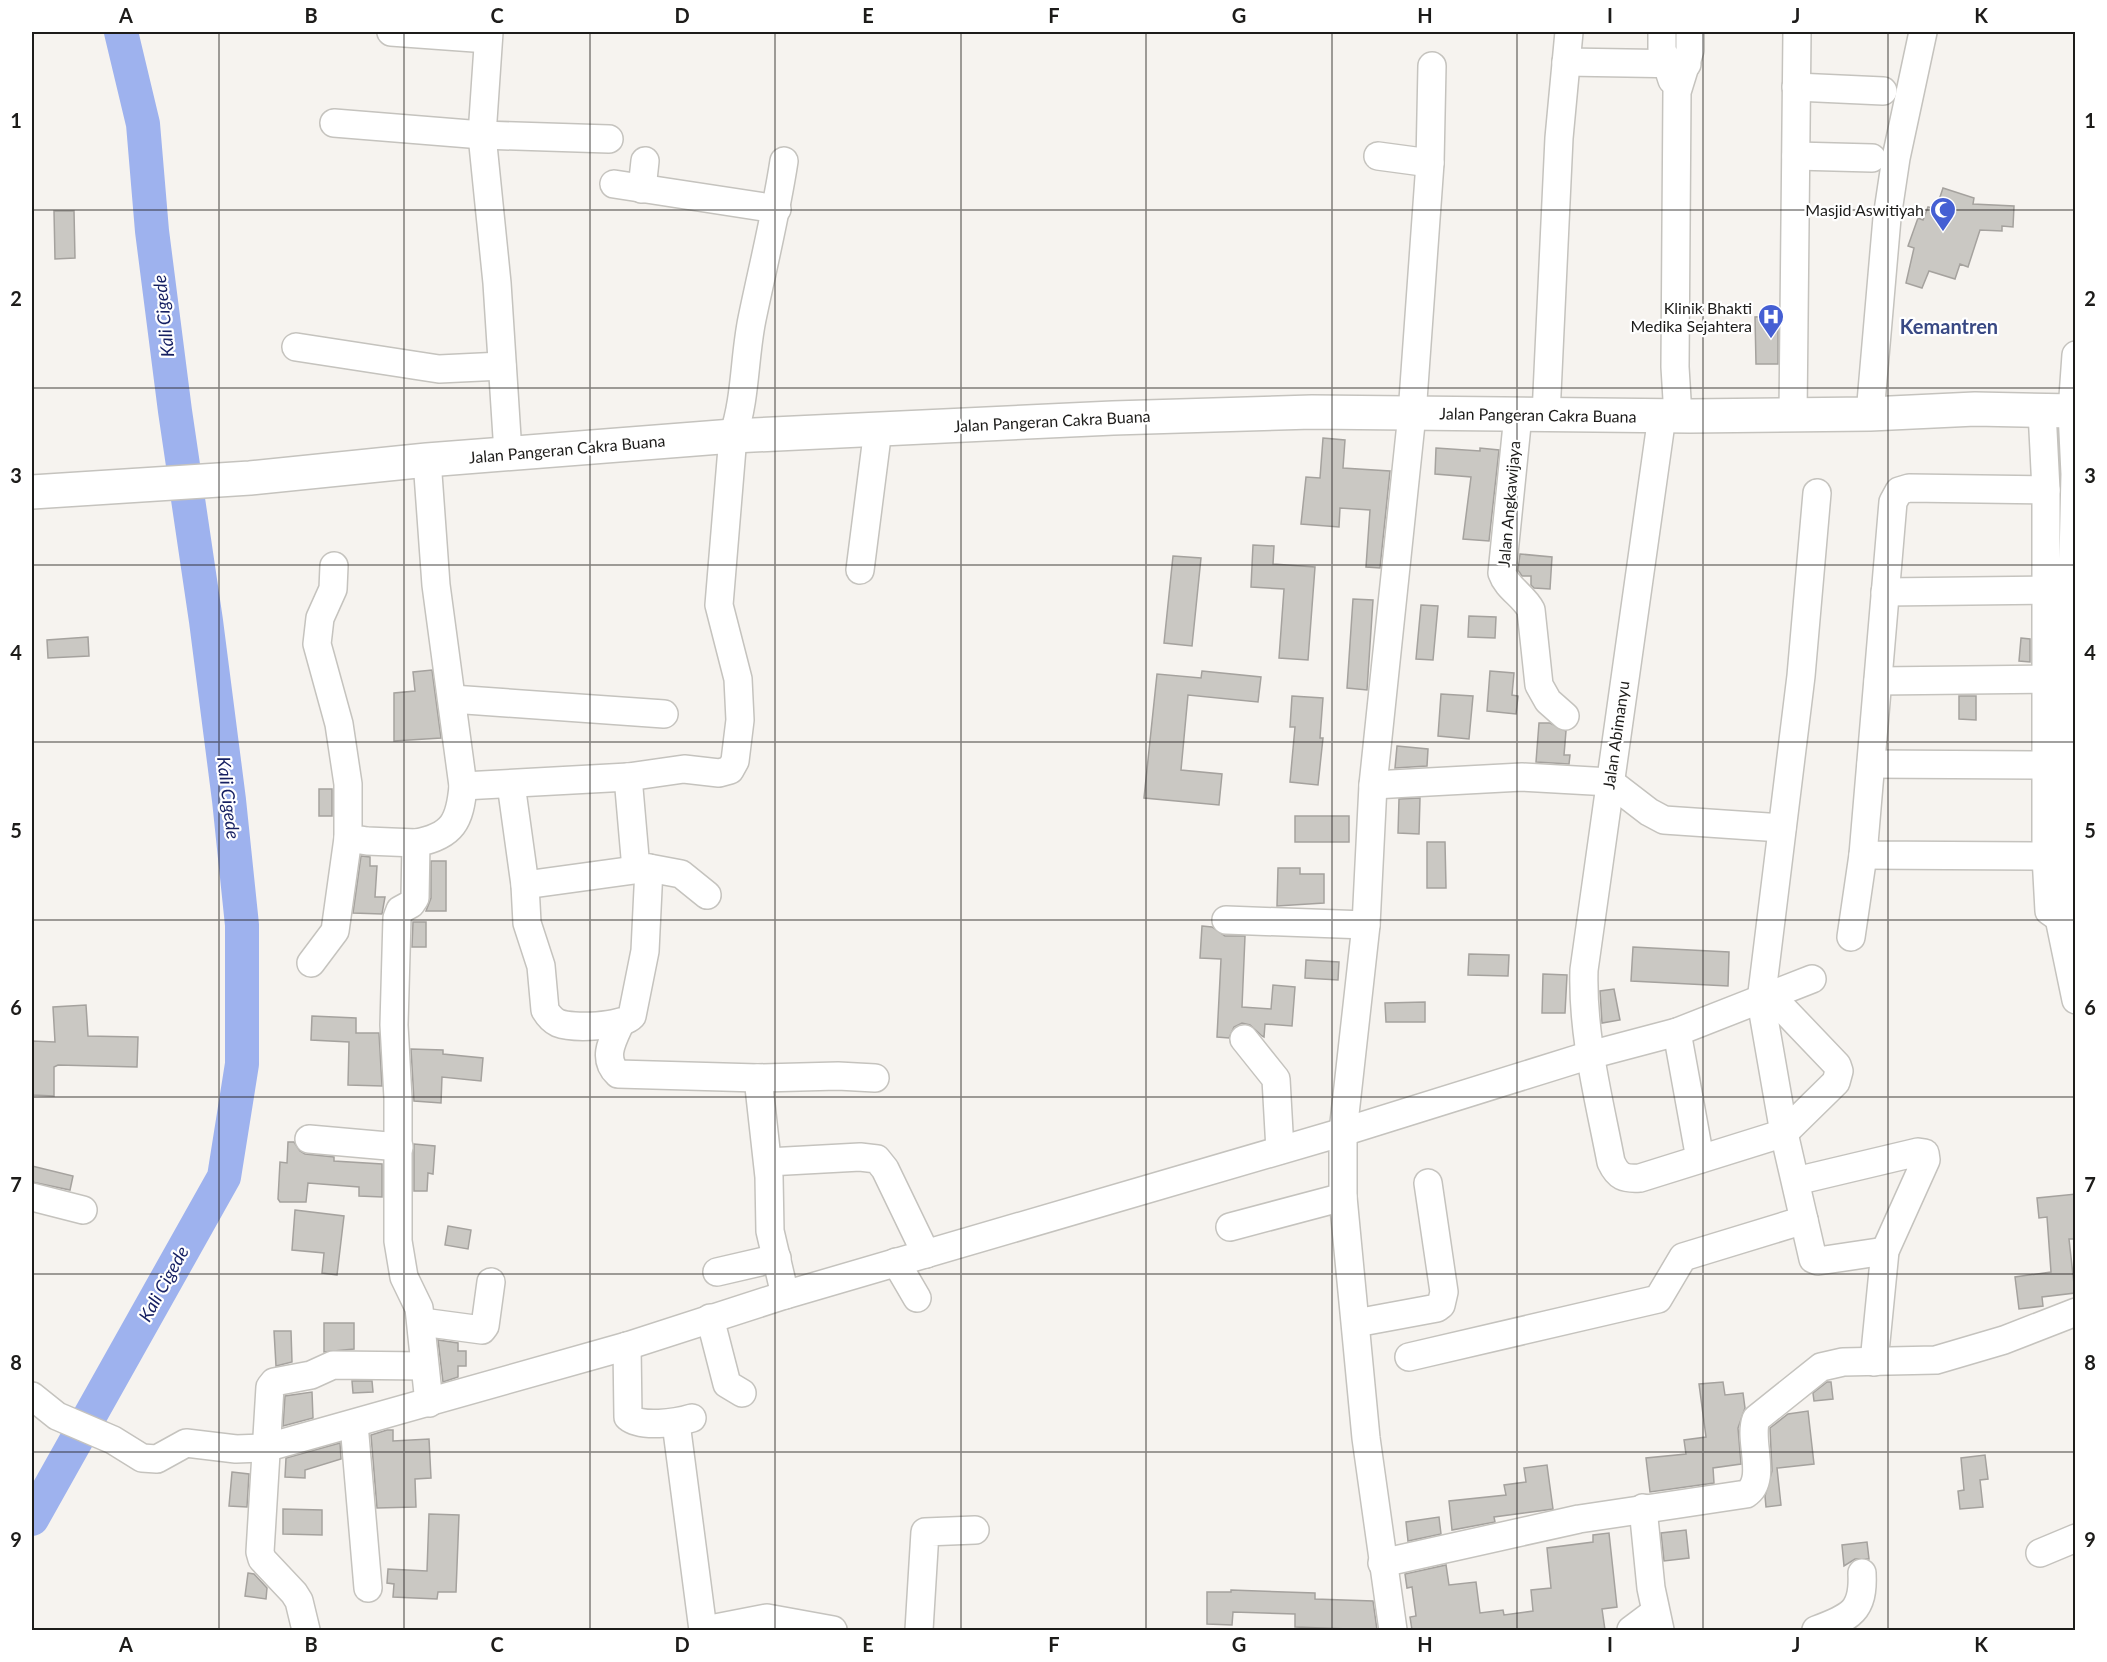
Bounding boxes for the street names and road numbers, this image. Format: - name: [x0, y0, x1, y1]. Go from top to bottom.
- street label: Jalan Pangeran Cakra Buana: [1439, 403, 1637, 426]
- street label: Jalan Pangeran Cakra Buana: [953, 406, 1151, 435]
- street label: Jalan Pangeran Cakra Buana: [468, 430, 666, 467]
- street label: Jalan Angkawijaya: [1494, 440, 1523, 568]
- street label: Jalan Abimanyu: [1598, 680, 1633, 790]

